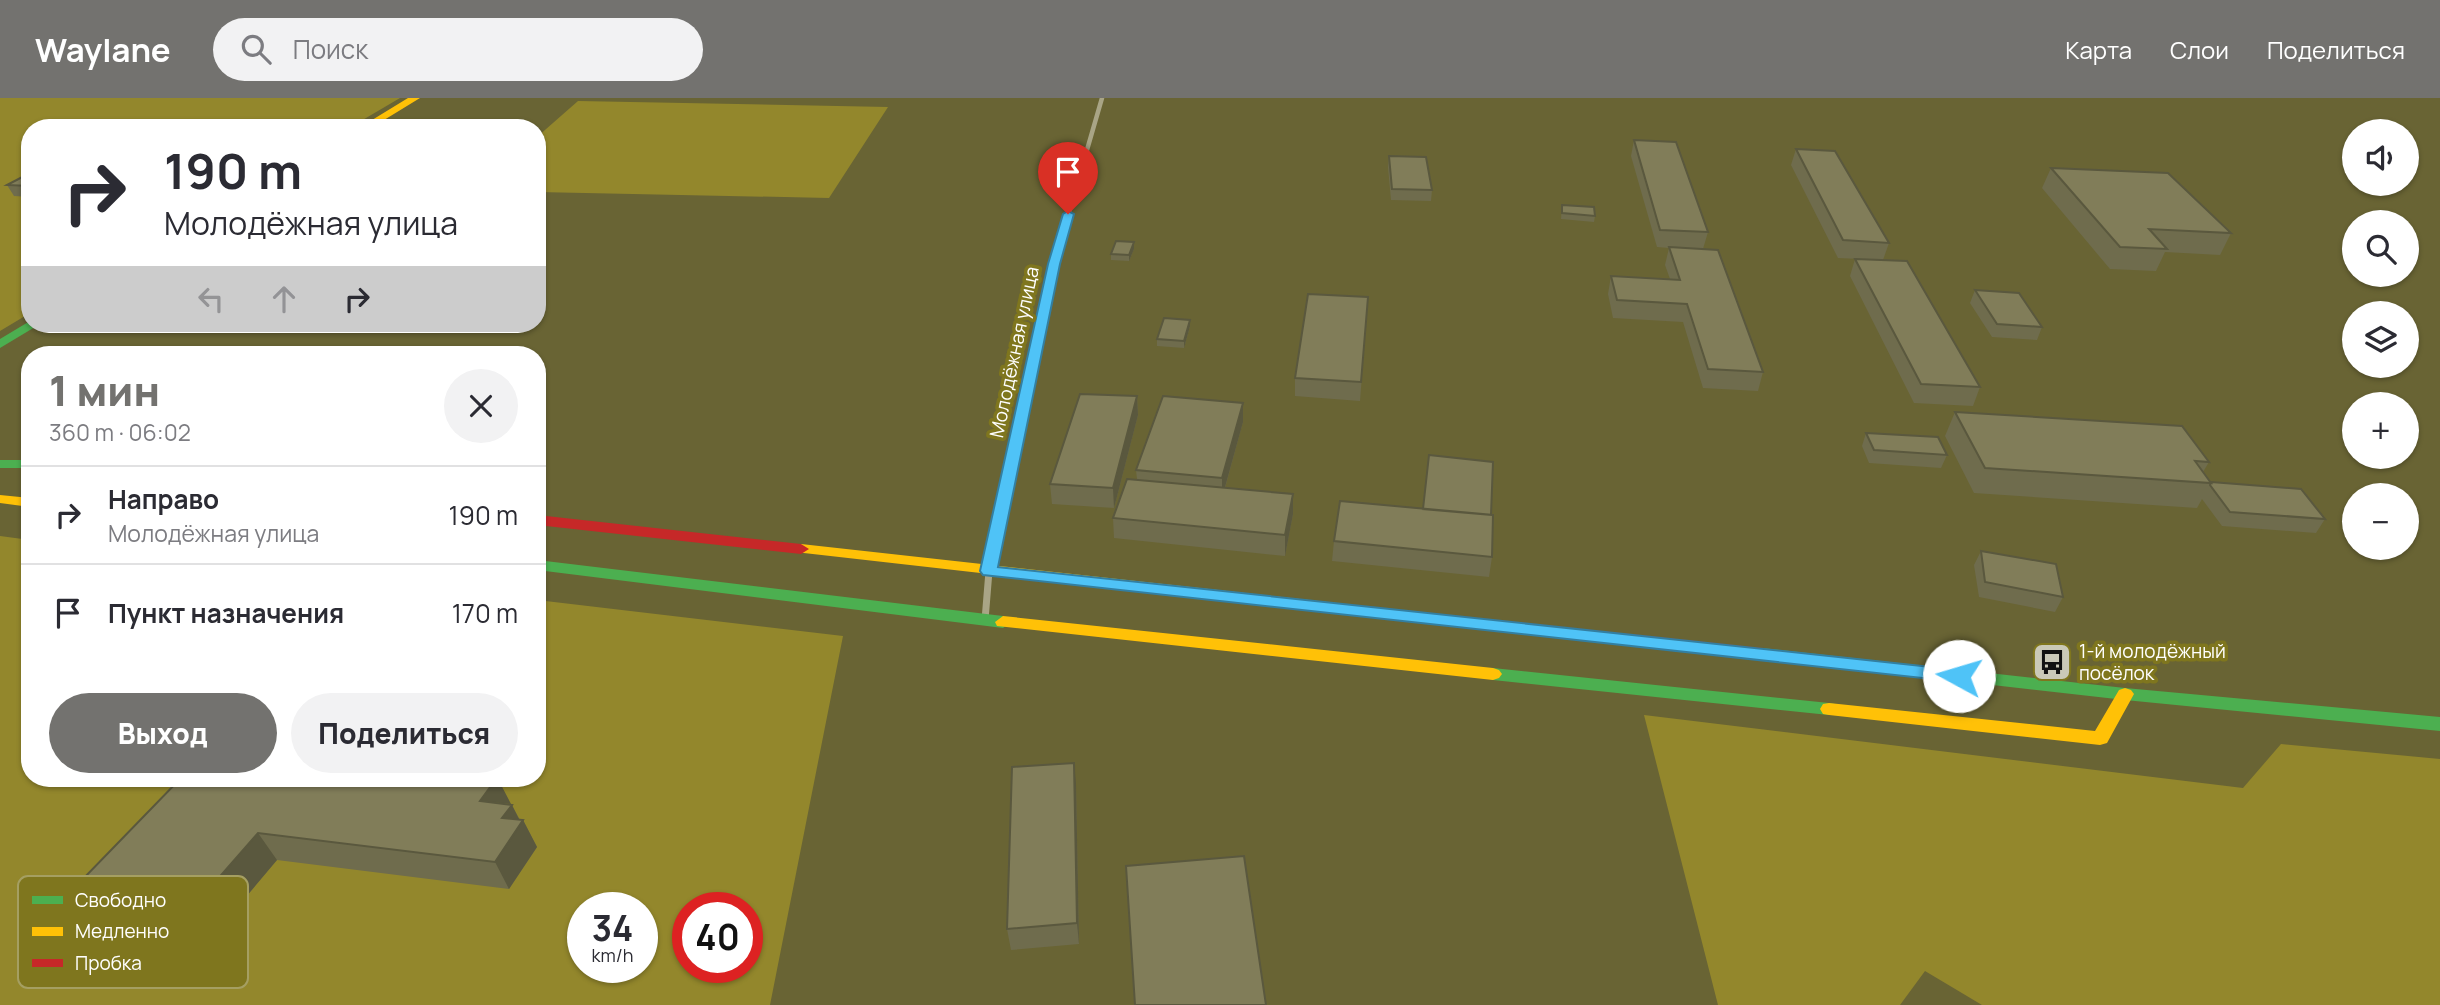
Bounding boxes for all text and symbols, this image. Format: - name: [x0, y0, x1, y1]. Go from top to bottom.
- search box: [213, 18, 703, 81]
- text: Waylane: [35, 27, 171, 72]
- icon: search: [237, 30, 275, 68]
- text: Поиск: [293, 31, 368, 67]
- text: Карта: [2065, 33, 2132, 66]
- text: Слои: [2170, 33, 2229, 66]
- text: Поделиться: [2267, 33, 2405, 66]
- map controls: [2342, 119, 2419, 560]
- button: sound: [2342, 119, 2419, 196]
- text: 190 m: [164, 137, 302, 204]
- pin: [1038, 142, 1098, 214]
- icon: right: [49, 147, 140, 238]
- icon: arrive: [1049, 153, 1087, 191]
- text: Молодёжная улица: [164, 201, 458, 245]
- button: search: [2342, 210, 2419, 287]
- street label: Молодёжная улица: [983, 264, 1045, 440]
- icon: left: [192, 280, 230, 318]
- icon: ahead: [265, 280, 303, 318]
- icon: right: [338, 280, 376, 318]
- button: layers: [2342, 301, 2419, 378]
- text: 1 мин: [49, 361, 160, 419]
- button: close: [444, 369, 518, 443]
- button: +: [2342, 392, 2419, 469]
- text: 360 m · 06:02: [49, 416, 191, 448]
- text: Направо: [108, 481, 219, 517]
- button: −: [2342, 483, 2419, 560]
- icon: right: [49, 496, 87, 534]
- text: 190 m: [449, 497, 518, 533]
- text: Молодёжная улица: [108, 517, 319, 549]
- icon: arrive: [49, 594, 87, 632]
- text: Пункт назначения: [108, 595, 344, 631]
- text: 170 m: [452, 595, 518, 631]
- place label: 1-й молодёжный посёлок: [2079, 638, 2226, 686]
- position arrow: [1922, 639, 1996, 713]
- bus stop icon: 1-й молодёжный посёлок: [2031, 641, 2073, 683]
- button: Выход: [49, 693, 277, 773]
- button: Поделиться: [291, 693, 518, 773]
- legend: [18, 876, 248, 988]
- text: Свободно: [75, 887, 166, 913]
- speed limit sign: 40: [672, 892, 763, 983]
- text: 34: [592, 904, 633, 952]
- text: Медленно: [75, 918, 169, 944]
- text: km/h: [592, 943, 633, 967]
- text: Пробка: [75, 950, 142, 976]

